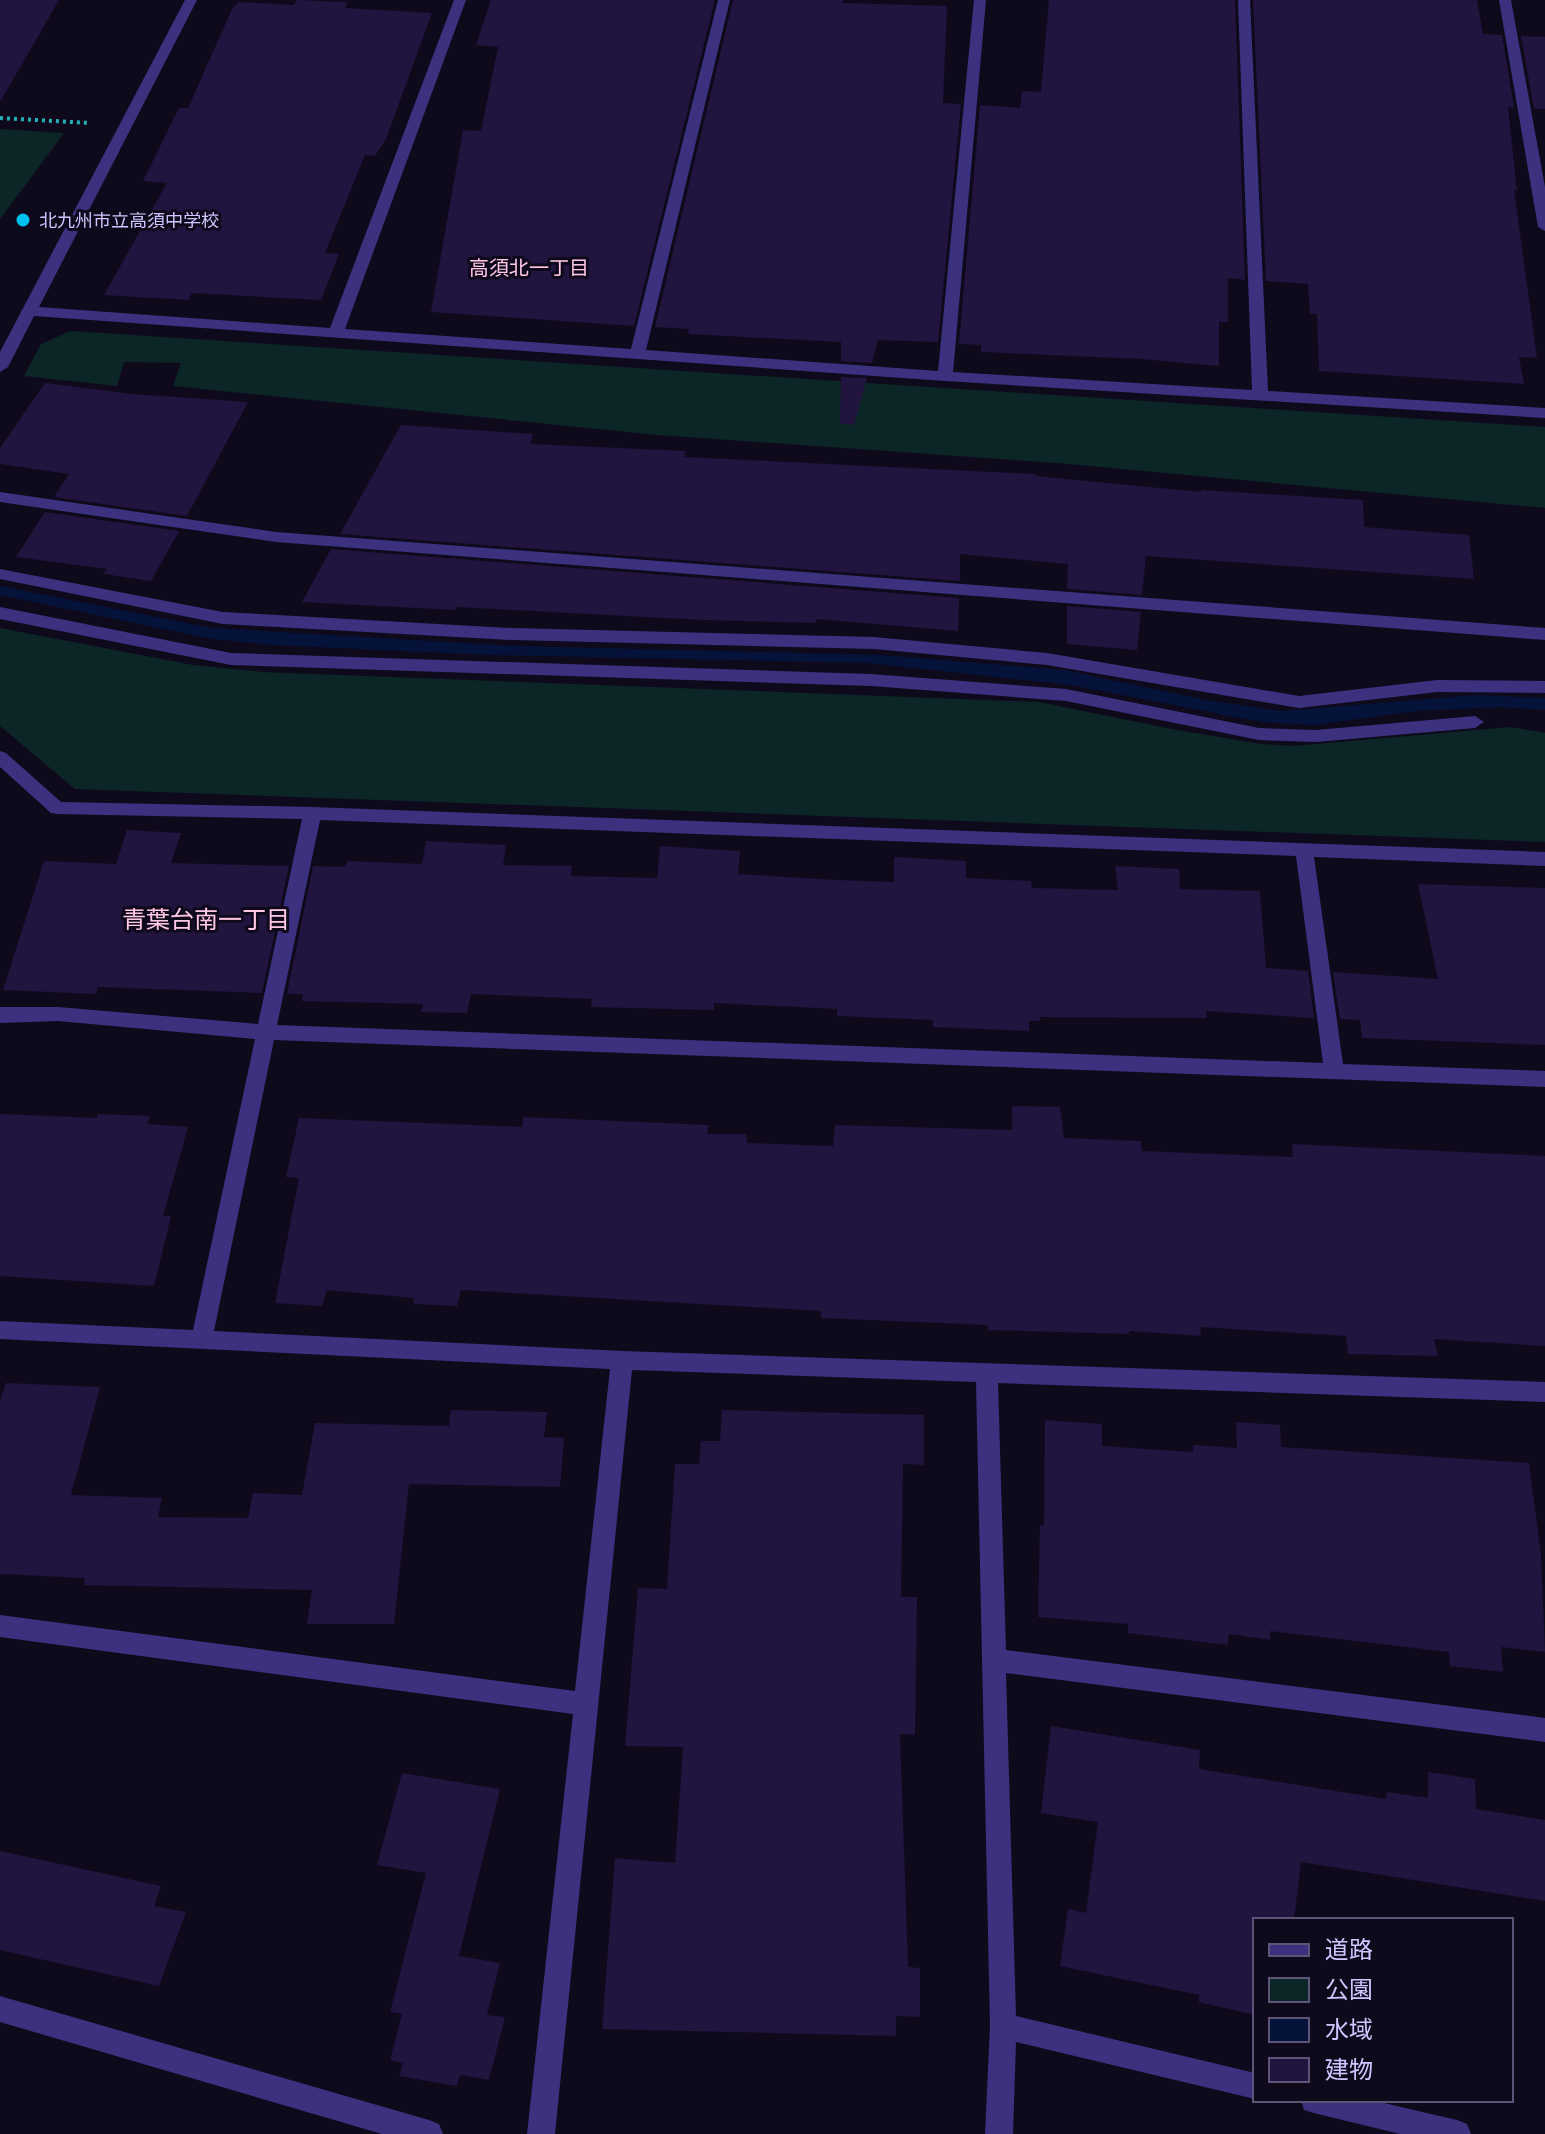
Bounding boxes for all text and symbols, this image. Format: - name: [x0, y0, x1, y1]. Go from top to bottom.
- place label: 北九州市立高須中学校: [39, 210, 219, 231]
- marker: 北九州市立高須中学校: [14, 211, 32, 229]
- district label: 高須北一丁目: [469, 256, 589, 280]
- district label: 青葉台南一丁目: [122, 905, 290, 934]
- legend: [1253, 1918, 1513, 2102]
- text: 道路: [1325, 1935, 1373, 1964]
- text: 公園: [1325, 1975, 1373, 2004]
- text: 水域: [1325, 2015, 1373, 2044]
- text: 建物: [1325, 2055, 1373, 2084]

